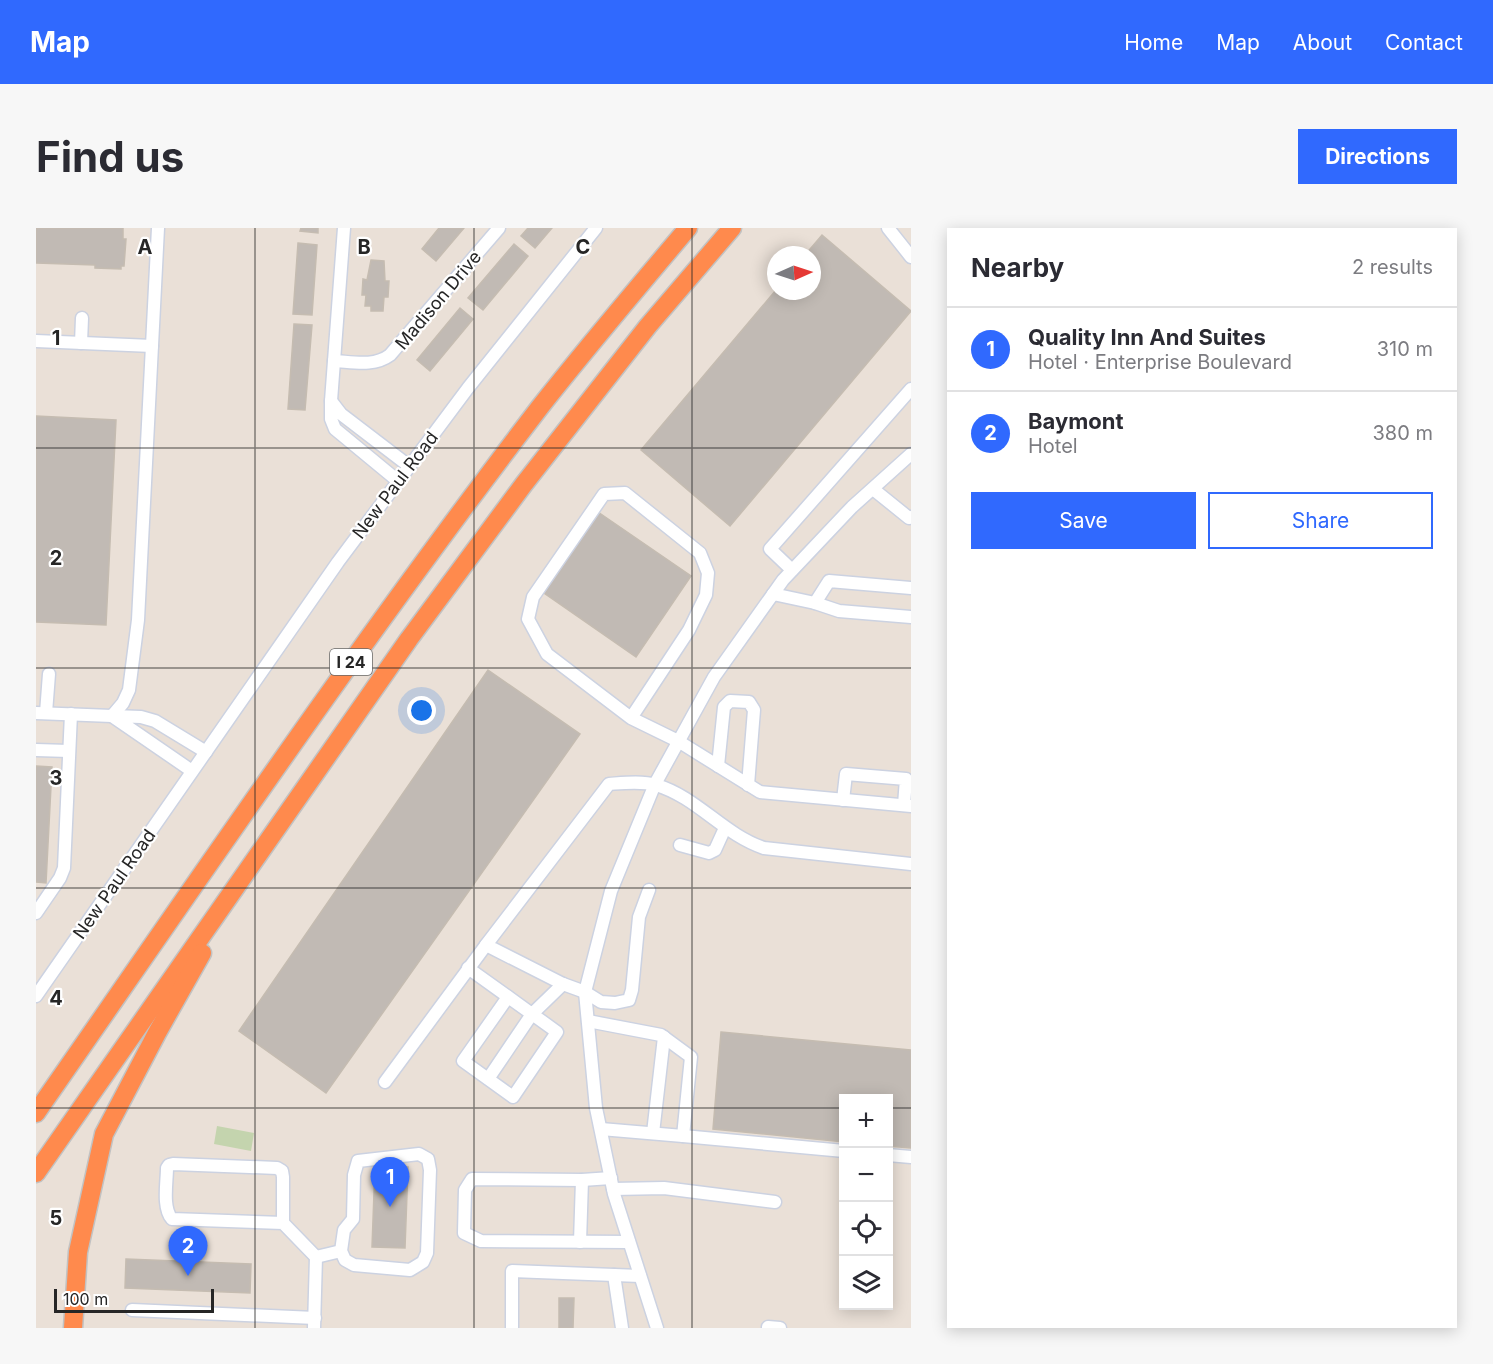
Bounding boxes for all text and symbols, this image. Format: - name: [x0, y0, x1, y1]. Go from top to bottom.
- text: Map: [30, 25, 90, 59]
- text: Home: [1124, 30, 1183, 55]
- text: Map: [1216, 30, 1260, 55]
- text: About: [1293, 30, 1352, 55]
- text: Contact: [1385, 30, 1463, 55]
- button: Directions: [1298, 129, 1457, 184]
- text: Find us: [36, 131, 184, 182]
- text: A: [138, 235, 153, 259]
- text: B: [357, 235, 371, 259]
- text: C: [576, 235, 590, 259]
- street label: Madison Drive: [391, 246, 485, 354]
- north arrow: [767, 246, 821, 300]
- text: Nearby: [971, 252, 1064, 283]
- text: 2 results: [1352, 255, 1433, 279]
- text: Quality Inn And Suites: [1028, 324, 1266, 350]
- text: 1: [52, 326, 60, 350]
- text: 1: [986, 337, 995, 361]
- text: 310 m: [1377, 337, 1433, 361]
- text: Hotel · Enterprise Boulevard: [1028, 350, 1292, 374]
- text: Baymont: [1028, 408, 1124, 434]
- text: 2: [984, 421, 997, 445]
- text: 380 m: [1373, 421, 1433, 445]
- street label: New Paul Road: [348, 427, 442, 543]
- text: Hotel: [1028, 434, 1078, 458]
- button: Save: [971, 492, 1196, 549]
- button: Share: [1208, 492, 1433, 549]
- text: 2: [50, 546, 62, 570]
- road number: I 24: [330, 649, 372, 675]
- your location: [407, 696, 436, 725]
- text: 3: [50, 766, 62, 790]
- street label: New Paul Road: [69, 825, 159, 943]
- text: 4: [49, 986, 63, 1010]
- map controls: [839, 1094, 893, 1310]
- button: +: [839, 1094, 893, 1148]
- button: −: [839, 1148, 893, 1202]
- pin: 1: [370, 1158, 410, 1207]
- button: locate: [839, 1202, 893, 1256]
- text: 5: [50, 1206, 62, 1230]
- pin: 2: [168, 1226, 208, 1276]
- button: layers: [839, 1256, 893, 1310]
- scale bar: [54, 1286, 214, 1314]
- text: 100 m: [63, 1289, 108, 1309]

